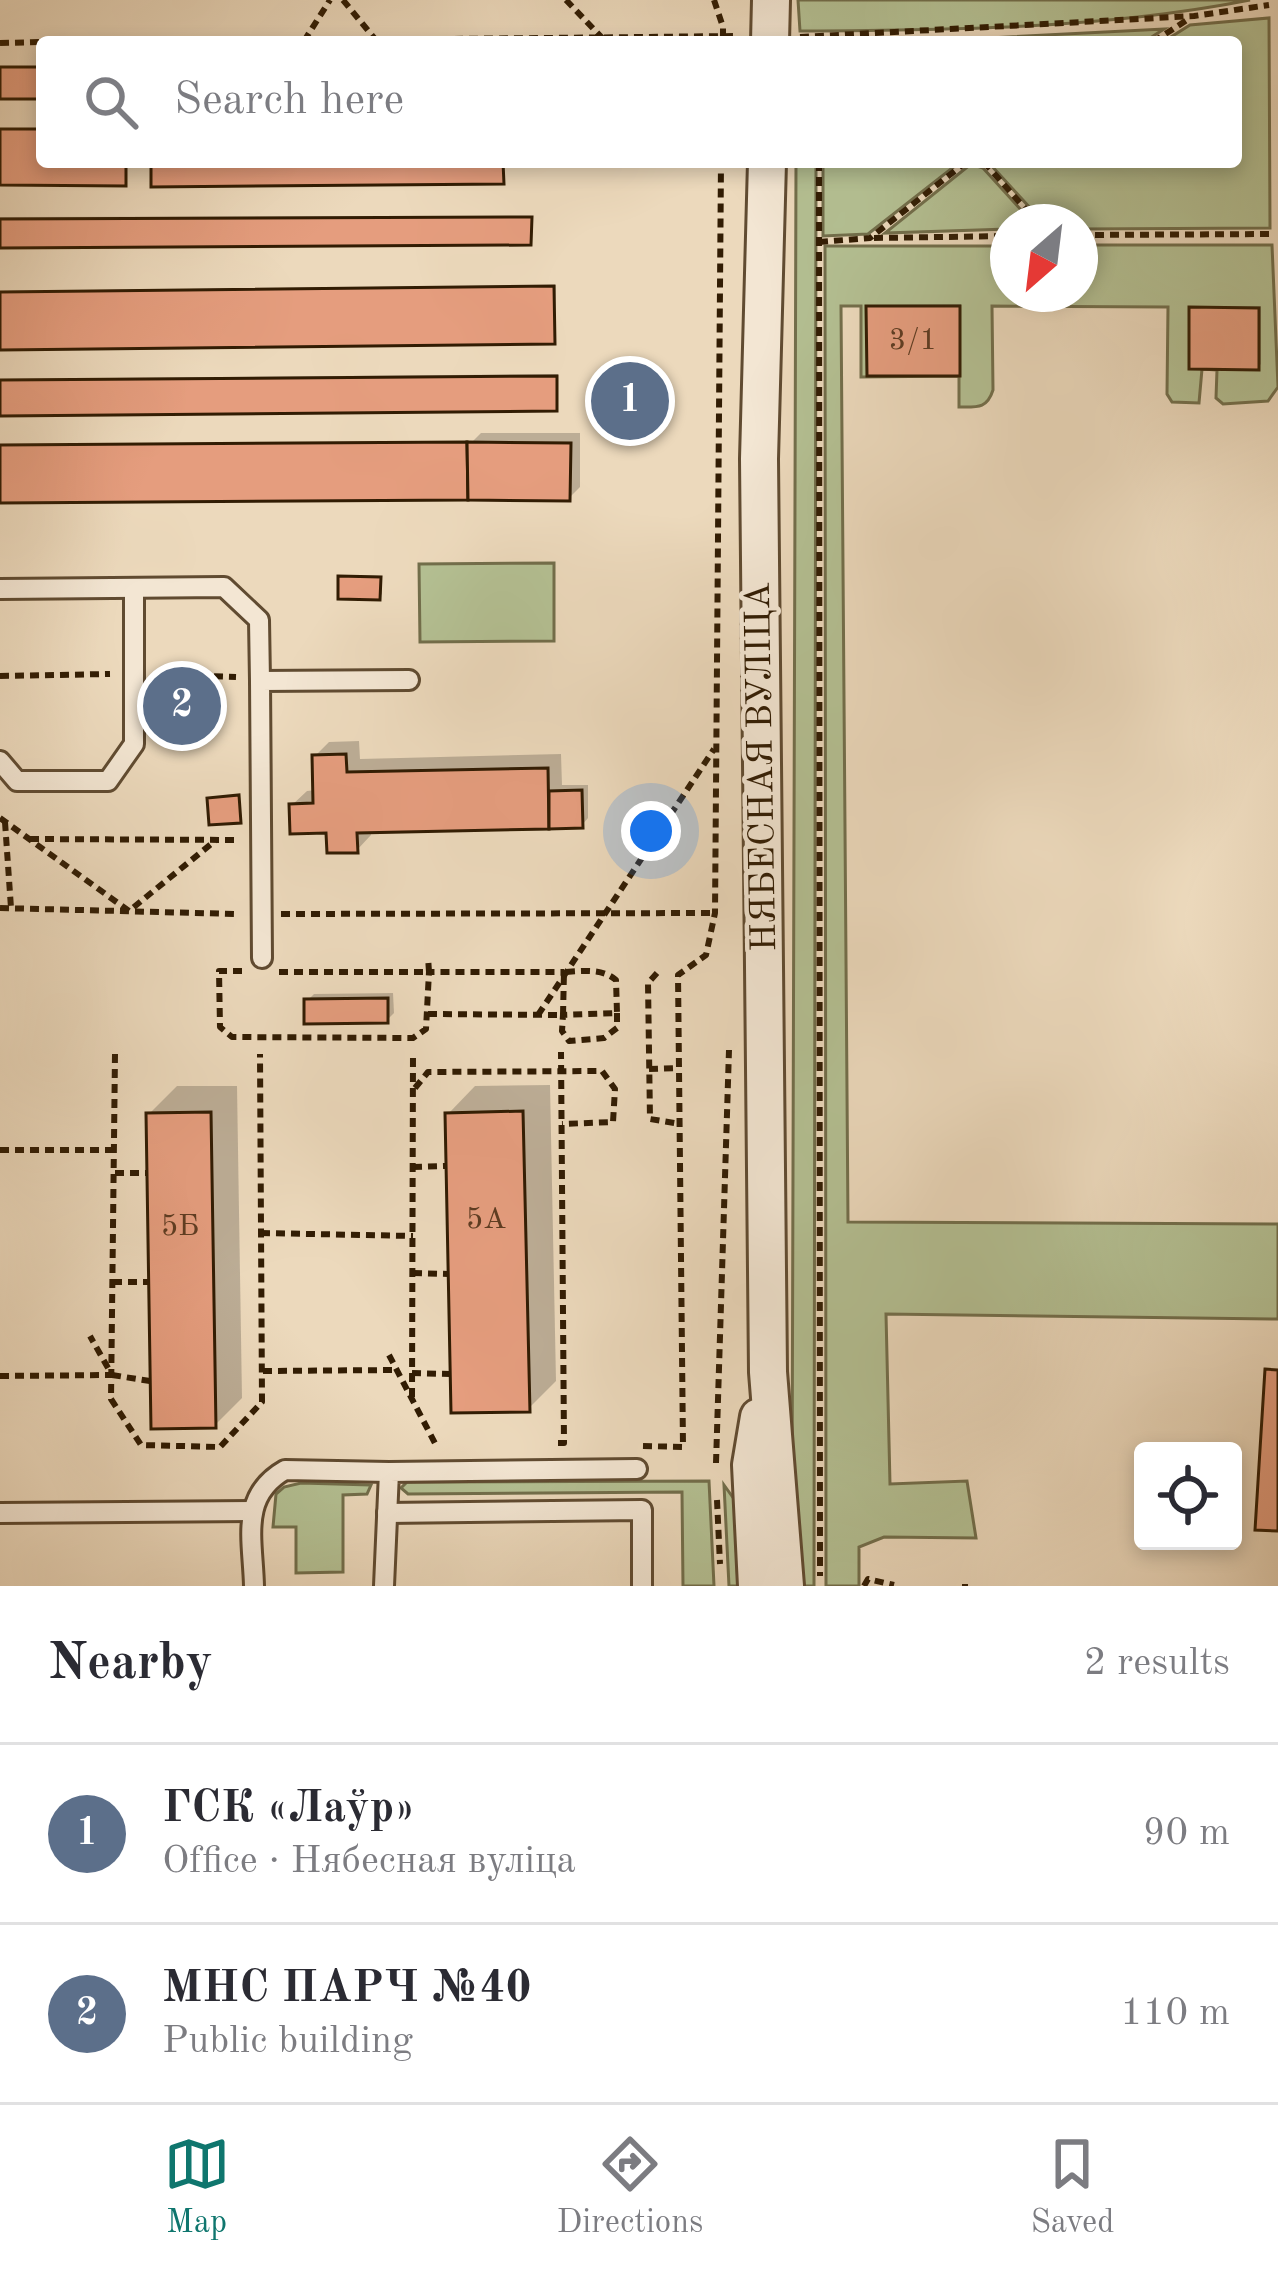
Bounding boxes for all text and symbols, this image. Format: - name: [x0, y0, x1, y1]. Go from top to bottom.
- search box: [36, 36, 1242, 168]
- icon: search: [78, 69, 144, 135]
- text: Search here: [174, 79, 404, 124]
- north arrow: [990, 204, 1098, 312]
- house number: 3/1: [889, 326, 937, 356]
- pin: 1: [591, 356, 669, 446]
- street label: НЯБЕСНАЯ ВУЛІЦА: [742, 582, 784, 952]
- pin: 2: [143, 661, 221, 751]
- your location: [621, 801, 681, 861]
- house number: 5А: [466, 1205, 506, 1235]
- house number: 5Б: [161, 1212, 199, 1242]
- map controls: [1134, 1442, 1242, 1550]
- button: locate: [1134, 1442, 1242, 1550]
- text: Nearby: [48, 1639, 213, 1690]
- text: 2 results: [1084, 1644, 1230, 1683]
- text: ГСК «Лаўр»: [162, 1787, 416, 1832]
- text: 1: [76, 1814, 98, 1853]
- text: 90 m: [1143, 1814, 1230, 1853]
- text: Office · Нябесная вуліца: [162, 1842, 576, 1881]
- text: МНС ПАРЧ №40: [162, 1967, 532, 2012]
- text: 2: [76, 1994, 98, 2033]
- text: 110 m: [1120, 1994, 1230, 2033]
- text: Public building: [162, 2022, 413, 2061]
- tab: Map: [164, 2131, 230, 2244]
- tab: Directions: [557, 2131, 703, 2244]
- tab: Saved: [1030, 2131, 1114, 2244]

